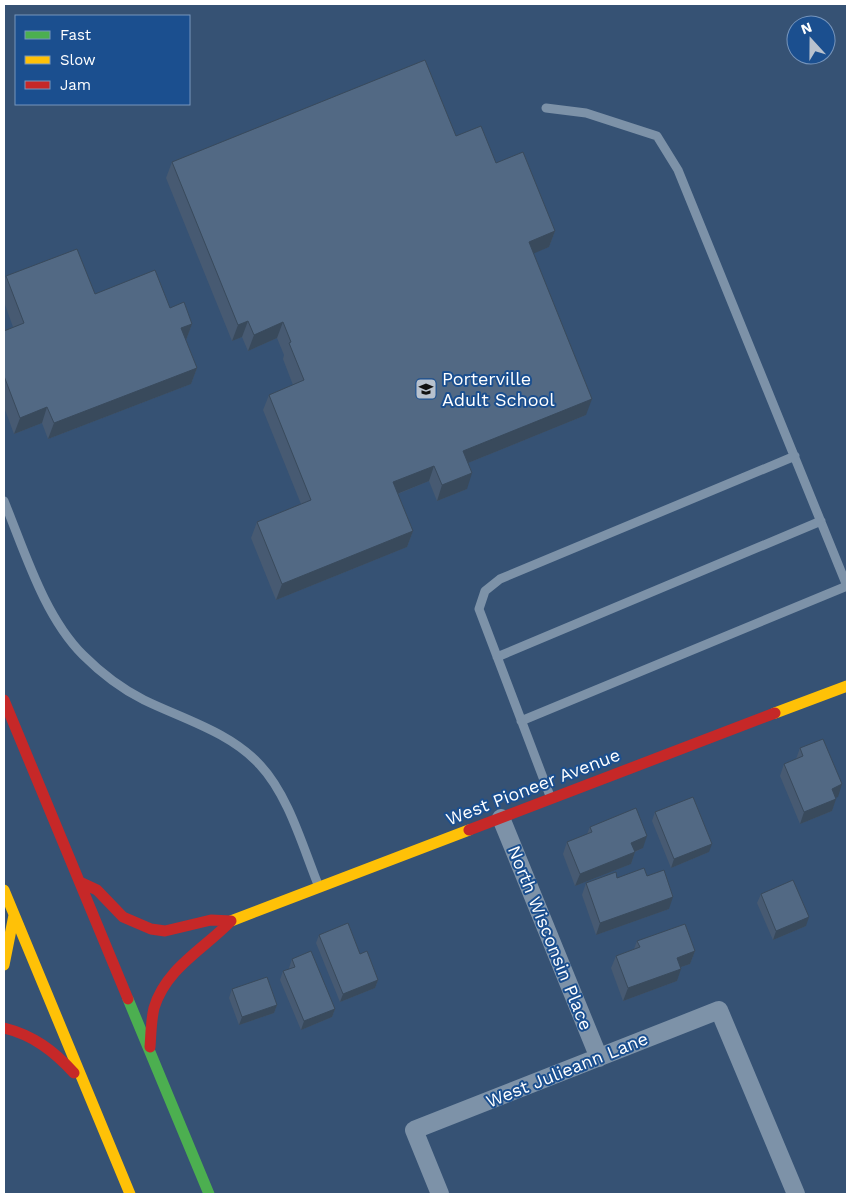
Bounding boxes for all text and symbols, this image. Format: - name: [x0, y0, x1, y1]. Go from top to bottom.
- legend: [15, 15, 190, 105]
- north arrow: [786, 15, 836, 65]
- text: N: [799, 19, 814, 37]
- text: Fast: [60, 26, 92, 44]
- text: Slow: [60, 51, 96, 69]
- text: Jam: [60, 76, 91, 94]
- place label: Porterville Adult School: [442, 368, 555, 410]
- school or university icon: Porterville Adult School: [414, 377, 438, 401]
- street label: West Pioneer Avenue: [443, 744, 623, 829]
- street label: North Wisconsin Place: [504, 842, 597, 1033]
- street label: West Julieann Lane: [483, 1027, 651, 1112]

